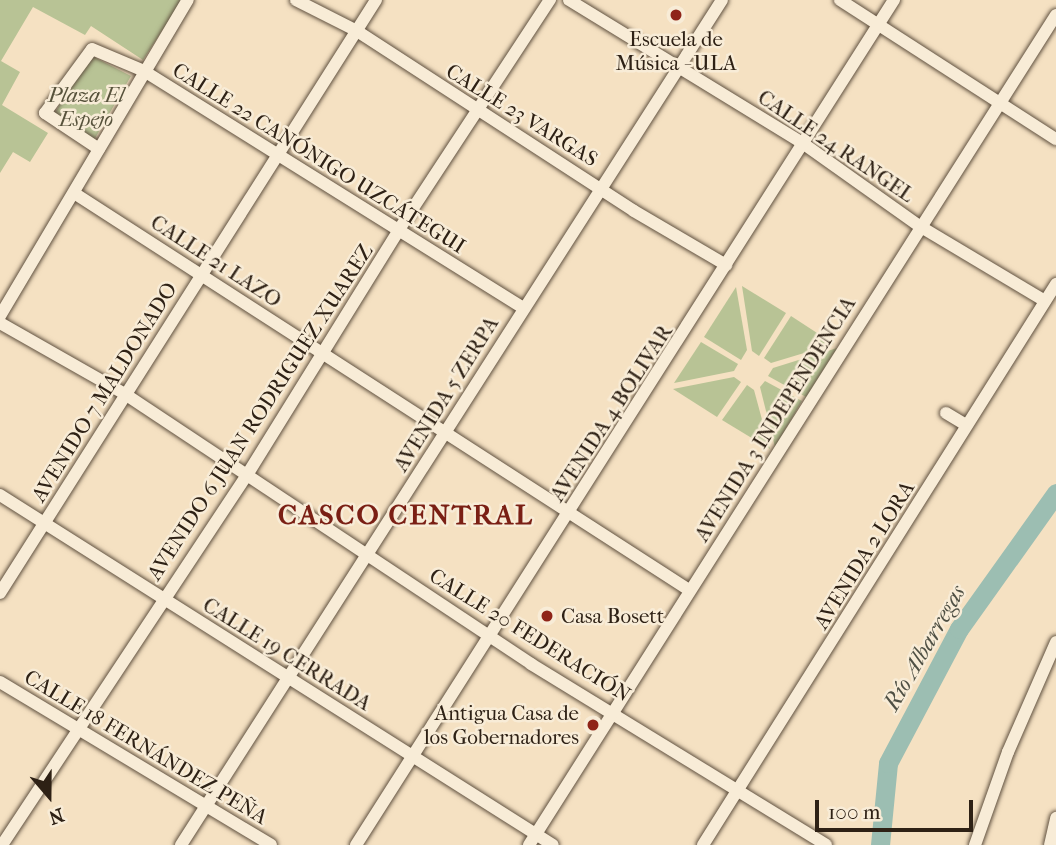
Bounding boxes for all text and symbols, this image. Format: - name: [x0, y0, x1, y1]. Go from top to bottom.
- marker: Escuela de Música - ULA: [668, 7, 684, 23]
- place label: Escuela de Música - ULA: [615, 26, 737, 76]
- street label: CALLE 22 CANÓNIGO UZCÁTEGUI: [168, 57, 470, 259]
- street label: CALLE 23 VARGAS: [441, 58, 603, 172]
- park label: Plaza El Espejo: [48, 82, 124, 132]
- street label: CALLE 24 RANGEL: [753, 84, 919, 208]
- street label: CALLE 21 LAZO: [146, 209, 286, 313]
- street label: AVENIDO 6 JUAN RODRIGUEZ XUAREZ: [142, 239, 378, 585]
- street label: AVENIDO 7 MALDONADO: [26, 277, 182, 507]
- street label: AVENIDA 3 INDEPENDENCIA: [689, 292, 861, 546]
- street label: AVENIDA 5 ZERPA: [388, 312, 504, 476]
- street label: AVENIDA 4 BOLIVAR: [544, 320, 678, 506]
- street label: AVENIDA 2 LORA: [808, 476, 920, 634]
- district label: CASCO CENTRAL: [280, 498, 532, 532]
- street label: CALLE 20 FEDERACIÓN: [425, 563, 635, 707]
- water label: Río Albarregas: [878, 581, 972, 715]
- street label: CALLE 19 CERRADA: [198, 592, 376, 716]
- place label: Casa Bosett: [561, 603, 664, 629]
- marker: Casa Bosett: [539, 608, 555, 624]
- street label: CALLE 18 FERNÁNDEZ PEÑA: [20, 664, 272, 830]
- place label: Antigua Casa de los Gobernadores: [424, 700, 579, 750]
- marker: Antigua Casa de los Gobernadores: [585, 717, 601, 733]
- north arrow: [14, 761, 84, 831]
- scale bar: [818, 786, 976, 830]
- text: 100 m: [828, 800, 881, 824]

